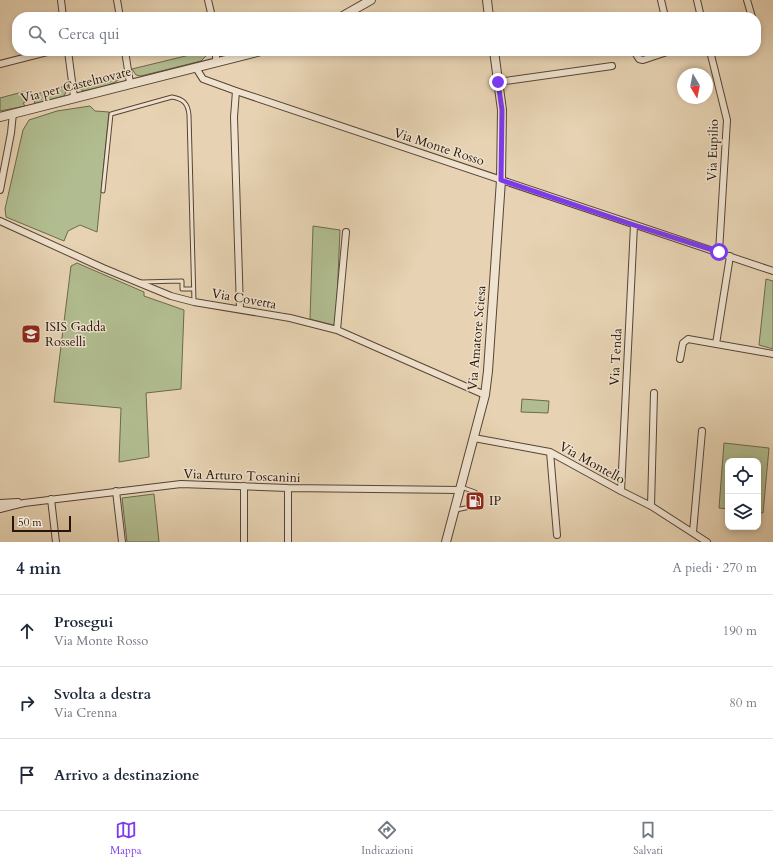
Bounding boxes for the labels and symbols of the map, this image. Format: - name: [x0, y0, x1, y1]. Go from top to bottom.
- street label: Via per Castelnovate: [19, 63, 133, 107]
- north arrow: [677, 68, 713, 104]
- route end: [489, 73, 507, 91]
- street label: Via Eupilio: [703, 119, 723, 181]
- street label: Via Monte Rosso: [391, 124, 487, 170]
- route start: [710, 243, 728, 261]
- street label: Via Covetta: [210, 284, 278, 314]
- street label: Via Amatore Sciesa: [463, 284, 491, 391]
- place label: ISIS Gadda Rosselli: [45, 318, 106, 351]
- school or university icon: ISIS Gadda Rosselli: [20, 323, 42, 345]
- street label: Via Tenda: [606, 327, 627, 386]
- street label: Via Montello: [556, 438, 628, 488]
- street label: Via Arturo Toscanini: [183, 465, 301, 487]
- fuel station icon: IP: [464, 490, 486, 512]
- place label: IP: [489, 492, 501, 510]
- scale bar: [12, 514, 71, 533]

